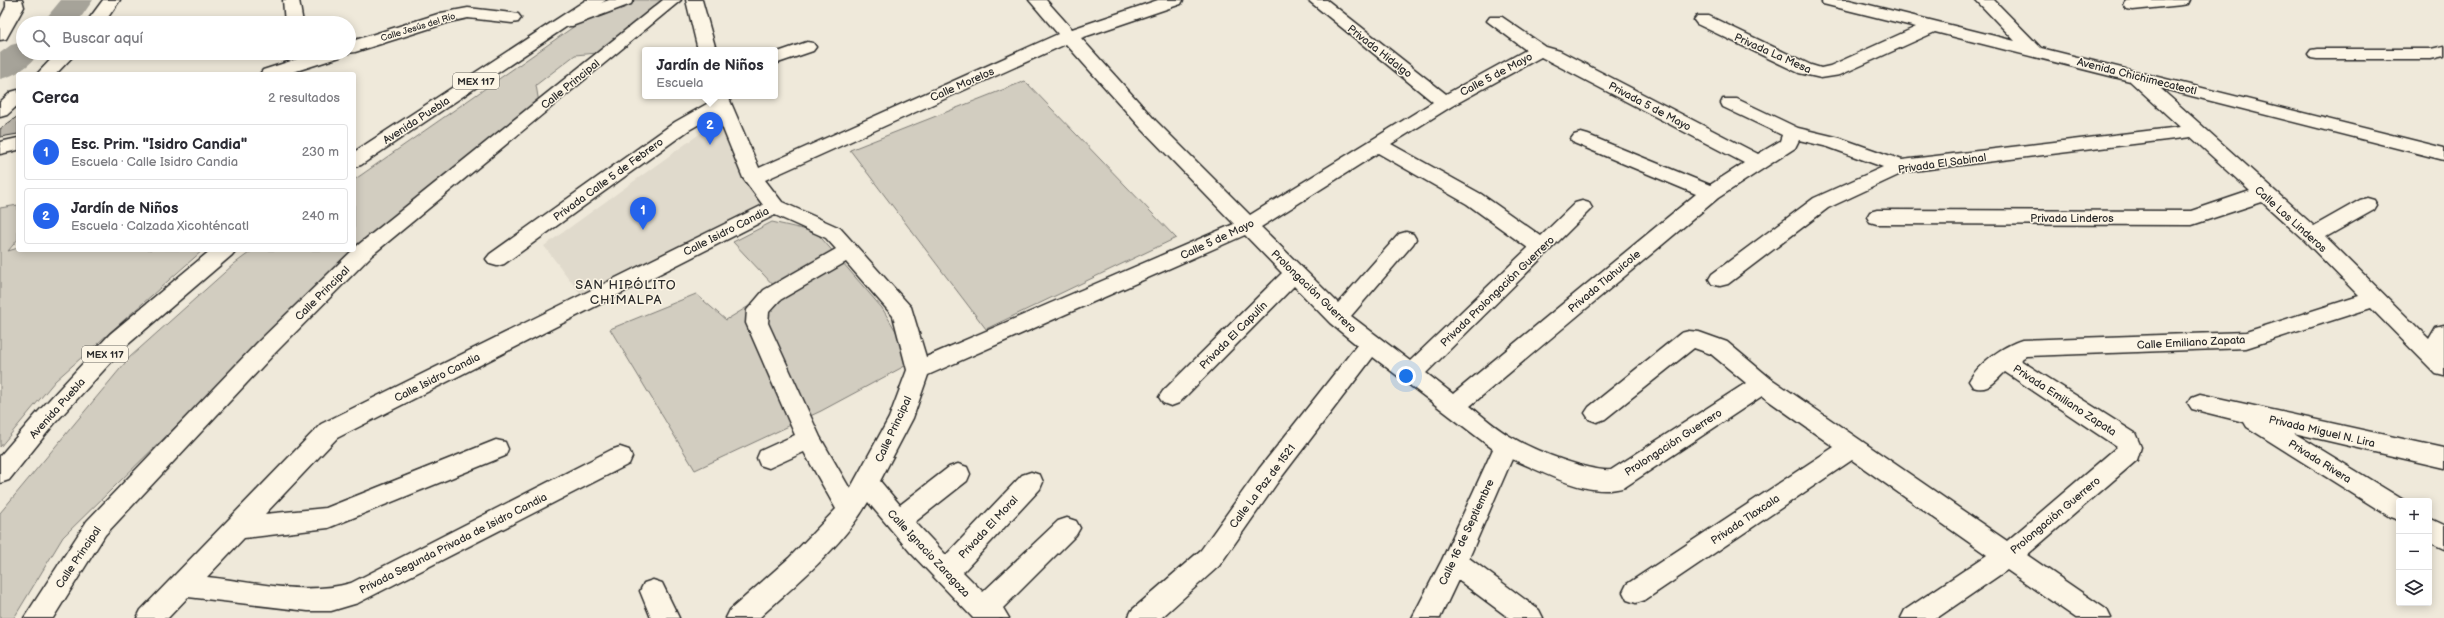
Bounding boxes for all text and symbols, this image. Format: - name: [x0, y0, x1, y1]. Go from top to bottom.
- street label: Calle Jesús del Río: [380, 11, 457, 44]
- search box: [16, 16, 356, 60]
- street label: Privada Hidalgo: [1345, 22, 1414, 81]
- icon: search: [30, 27, 52, 49]
- text: Buscar aquí: [62, 29, 143, 48]
- street label: Privada La Mesa: [1732, 31, 1813, 76]
- popup: [642, 47, 778, 99]
- street label: Calle 5 de Mayo: [1458, 50, 1535, 99]
- street label: Avenida Chichimecateotl: [2076, 55, 2198, 98]
- text: Jardín de Niños: [656, 56, 764, 75]
- street label: Calle Principal: [538, 57, 602, 112]
- street label: Calle Morelos: [928, 64, 997, 104]
- road number: MEX 117: [453, 73, 499, 89]
- text: Escuela: [656, 75, 703, 91]
- street label: Privada 5 de Mayo: [1606, 79, 1693, 134]
- text: Cerca: [32, 88, 79, 108]
- text: 2 resultados: [268, 90, 340, 106]
- street label: Avenida Puebla: [381, 94, 452, 147]
- pin: 2: [697, 112, 723, 145]
- text: Esc. Prim. "Isidro Candia": [71, 135, 247, 154]
- street label: Privada Calle 5 de Febrero: [551, 135, 666, 224]
- text: 1: [43, 144, 49, 160]
- text: 230 m: [302, 144, 339, 160]
- street label: Privada El Sabinal: [1897, 151, 1987, 176]
- text: Escuela · Calle Isidro Candia: [71, 154, 238, 170]
- street label: Calle Los Linderos: [2252, 184, 2330, 255]
- pin: 1: [630, 197, 656, 230]
- text: Jardín de Niños: [71, 199, 178, 218]
- street label: Calle Isidro Candia: [681, 204, 771, 259]
- text: 2: [42, 208, 50, 224]
- text: 240 m: [302, 208, 339, 224]
- street label: Privada Linderos: [2030, 212, 2114, 225]
- street label: Calle 5 de Mayo: [1178, 217, 1256, 262]
- text: Escuela · Calzada Xicohténcatl: [71, 218, 249, 234]
- street label: Privada Prolongación Guerrero: [1438, 233, 1557, 349]
- street label: Prolongación Guerrero: [1268, 247, 1359, 335]
- street label: Privada Tlahuicole: [1566, 247, 1643, 315]
- street label: Calle Principal: [292, 263, 352, 323]
- district label: SAN HIPÓLITO CHIMALPA: [575, 276, 677, 308]
- street label: Privada El Capulín: [1197, 299, 1270, 372]
- street label: Calle Emiliano Zapata: [2136, 333, 2246, 352]
- road number: MEX 117: [82, 346, 128, 362]
- street label: Calle Isidro Candia: [392, 350, 482, 405]
- street label: Privada Emiliano Zapata: [2011, 362, 2119, 439]
- your location: [1396, 366, 1416, 386]
- street label: Avenida Puebla: [27, 375, 88, 441]
- street label: Calle Principal: [872, 394, 914, 464]
- street label: Prolongación Guerrero: [1622, 406, 1724, 479]
- street label: Privada Miguel N. Lira: [2267, 413, 2376, 450]
- street label: Privada Rivera: [2286, 437, 2354, 486]
- street label: Calle La Paz de 1521: [1227, 442, 1298, 531]
- street label: Prolongación Guerrero: [2008, 474, 2103, 557]
- street label: Calle 16 de Septiembre: [1436, 477, 1497, 587]
- street label: Privada Segunda Privada de Isidro Candia: [357, 490, 549, 597]
- street label: Privada Tlaxcala: [1708, 492, 1782, 547]
- street label: Privada El Moral: [956, 493, 1021, 561]
- map controls: [2396, 498, 2432, 606]
- button: +: [2396, 498, 2432, 534]
- street label: Calle Ignacio Zaragoza: [885, 507, 973, 600]
- street label: Calle Principal: [53, 524, 104, 591]
- button: −: [2396, 534, 2432, 570]
- button: layers: [2396, 570, 2432, 606]

